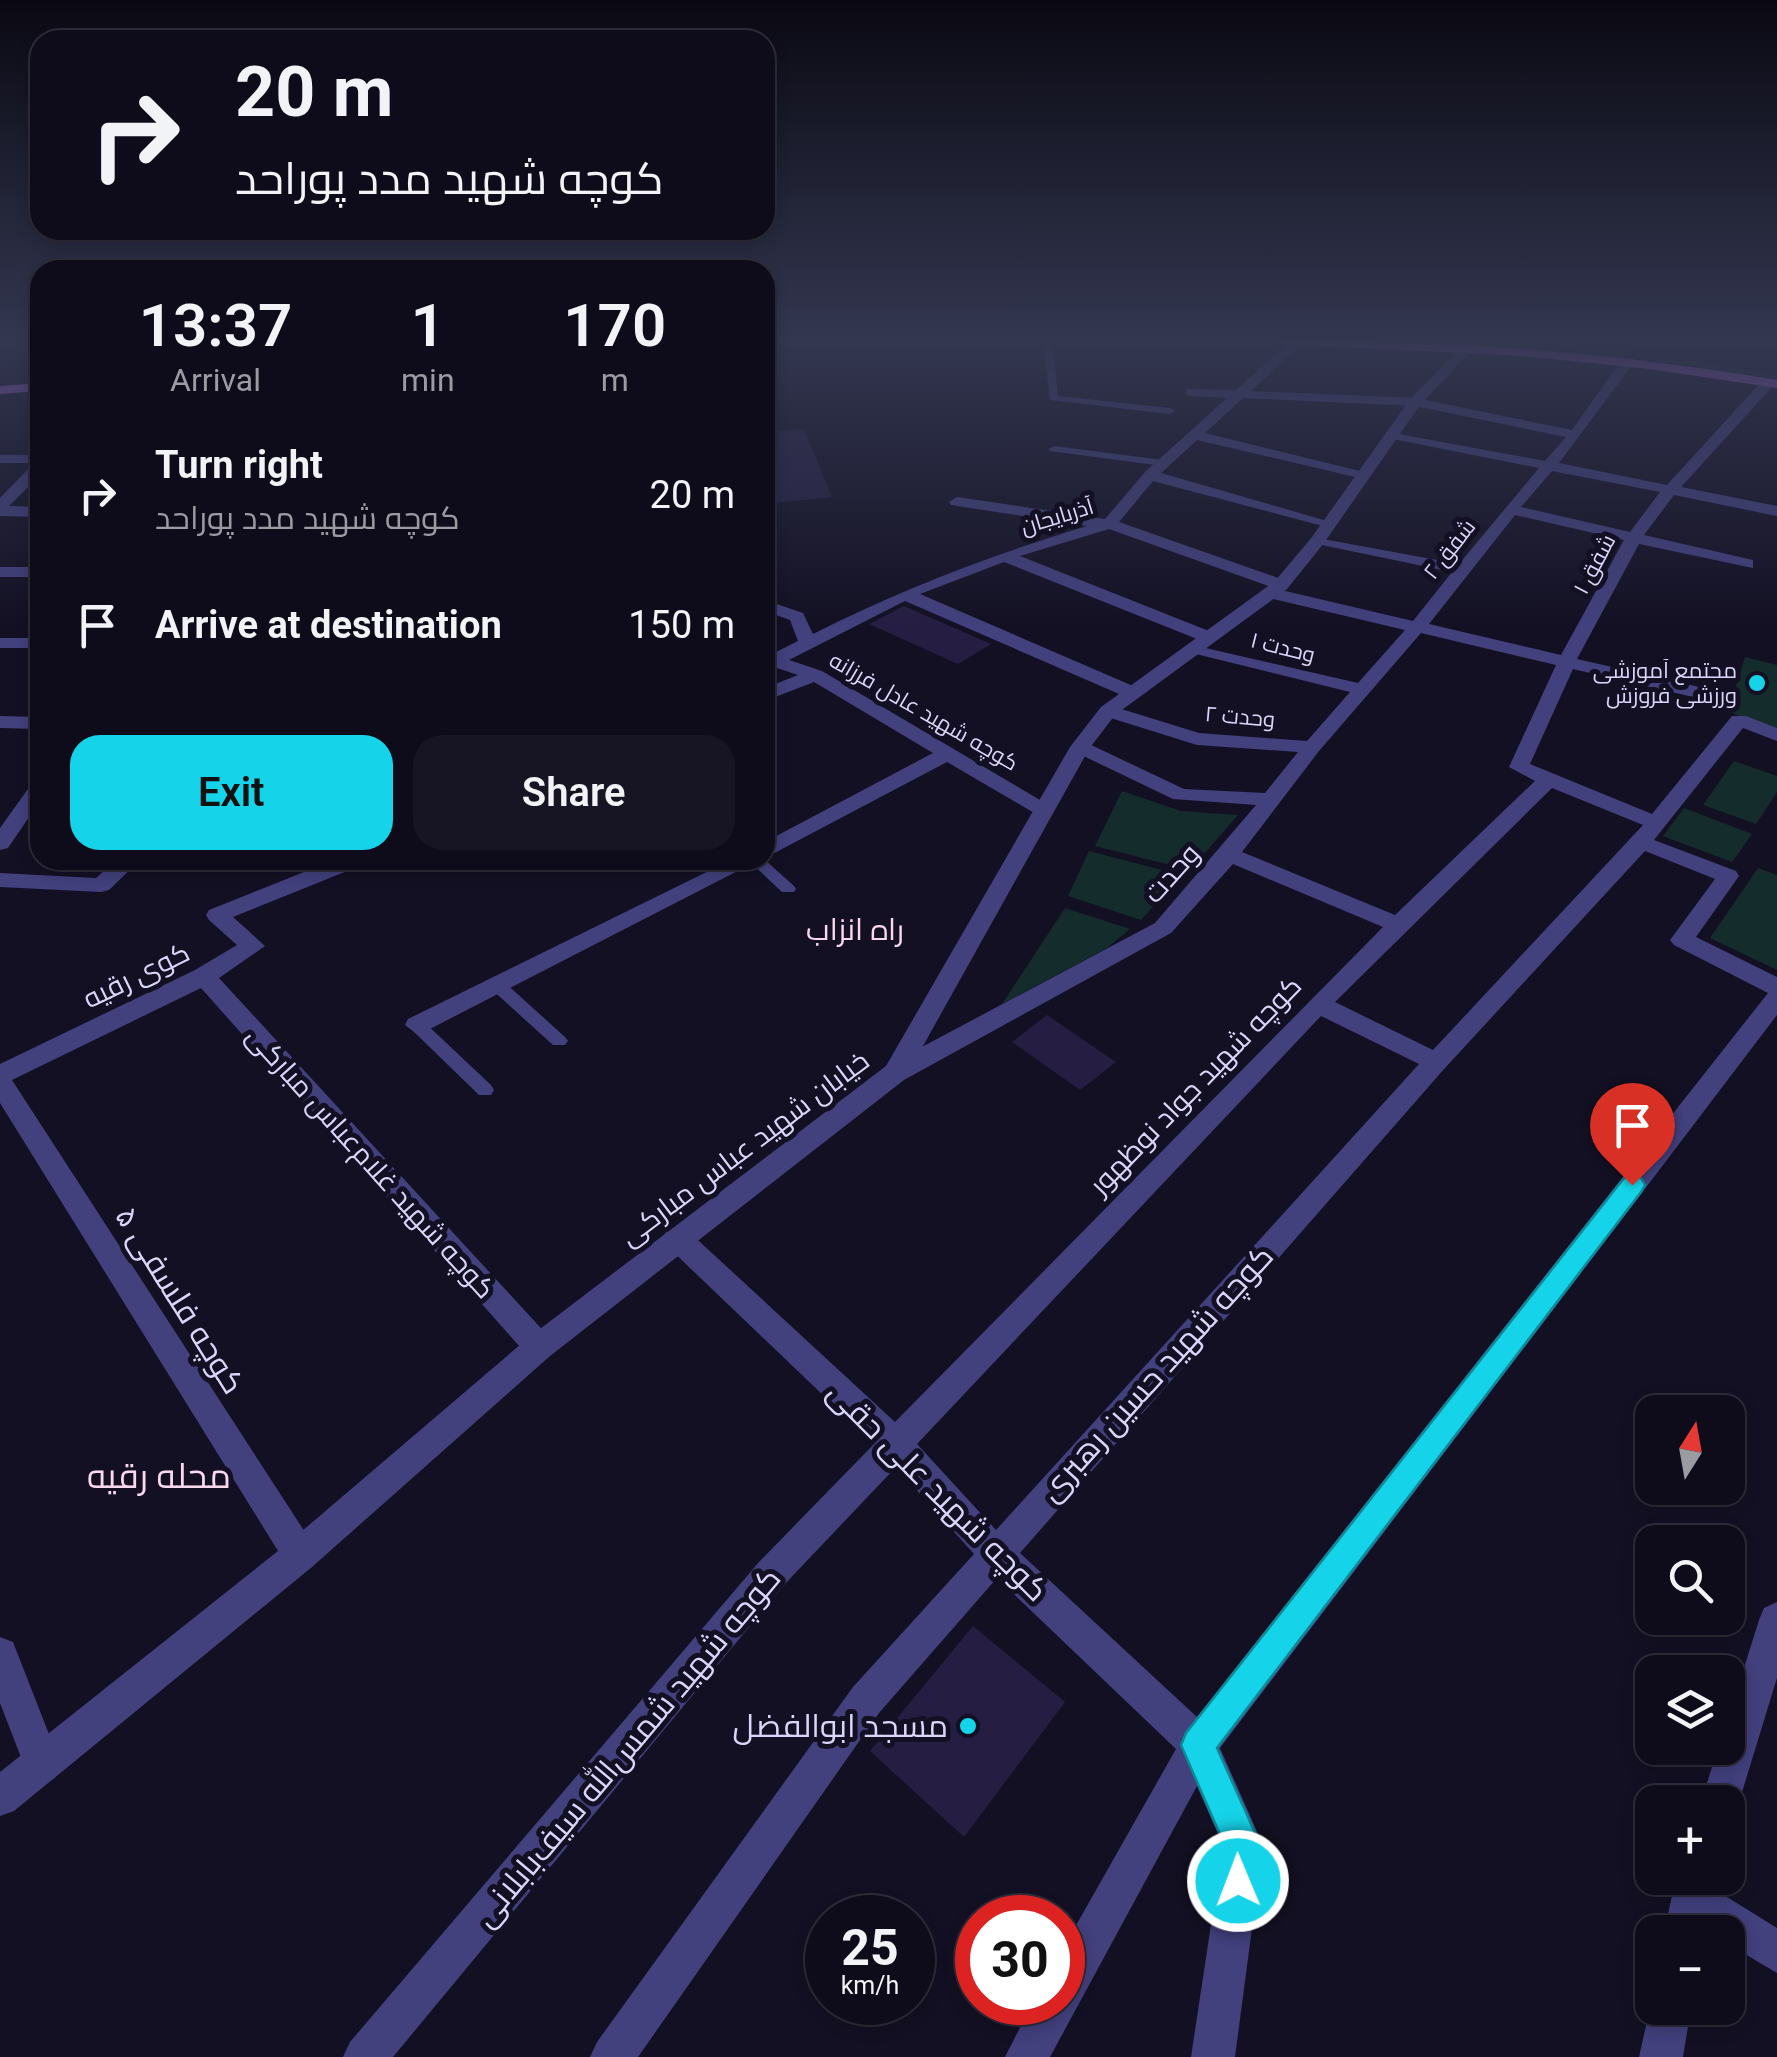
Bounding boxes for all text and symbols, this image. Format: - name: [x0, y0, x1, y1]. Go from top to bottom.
- text: 20 m: [235, 51, 393, 133]
- icon: right: [70, 70, 200, 200]
- text: کوچه شهید مدد پوراحد: [235, 152, 664, 205]
- text: 13:37: [139, 290, 292, 361]
- text: 1: [411, 290, 445, 361]
- text: 170: [563, 290, 666, 361]
- text: Arrival: [170, 361, 261, 399]
- text: min: [401, 361, 455, 399]
- text: m: [601, 361, 629, 399]
- text: Turn right: [155, 443, 323, 487]
- icon: right: [70, 468, 125, 523]
- text: 20 m: [650, 473, 735, 517]
- street label: آذربایجان: [1018, 494, 1097, 539]
- text: کوچه شهید مدد پوراحد: [155, 499, 460, 537]
- street label: شفق ۲: [1418, 514, 1481, 585]
- street label: شفق ۱: [1568, 530, 1621, 599]
- icon: arrive: [70, 598, 125, 653]
- text: Arrive at destination: [155, 603, 502, 647]
- text: 150 m: [628, 603, 735, 647]
- street label: وحدت ۱: [1248, 627, 1318, 668]
- street label: کوچه شهید عادل فرزانه: [824, 647, 1023, 777]
- place label: مجتمع آموزشی ورزشی فروزش: [1593, 658, 1737, 709]
- marker: مجتمع آموزشی ورزشی فروزش: [1746, 672, 1768, 694]
- street label: وحدت ۲: [1204, 701, 1276, 732]
- button: Exit: [70, 735, 393, 850]
- button: Share: [413, 735, 735, 850]
- street label: وحدت: [1136, 837, 1206, 910]
- district label: راه انزاب: [806, 912, 904, 947]
- street label: کوی رقیه: [78, 936, 195, 1015]
- street label: کوچه شهید جواد نوظهور: [1081, 969, 1310, 1204]
- street label: کوچه شهید غلام‌عباس مبارکی: [237, 1019, 502, 1307]
- street label: خیابان شهید عباس مبارکی: [613, 1044, 875, 1253]
- pin: [1590, 1083, 1675, 1186]
- icon: arrive: [1605, 1098, 1660, 1153]
- street label: کوچه فلسفی ۵: [106, 1199, 253, 1402]
- street label: کوچه شهید حسین رهبری: [1031, 1237, 1282, 1510]
- street label: کوچه شهید علی حقی: [818, 1373, 1056, 1611]
- north arrow: [1635, 1395, 1745, 1505]
- map controls: [1635, 1395, 1745, 2025]
- district label: محله رقیه: [87, 1456, 231, 1497]
- button: search: [1635, 1525, 1745, 1635]
- street label: کوچه شهید شمس‌الله سیف‌بابلانی: [464, 1558, 790, 1936]
- button: layers: [1635, 1655, 1745, 1765]
- place label: مسجد ابوالفضل: [732, 1707, 948, 1745]
- marker: مسجد ابوالفضل: [957, 1715, 979, 1737]
- button: +: [1635, 1785, 1745, 1895]
- position arrow: [1186, 1829, 1290, 1933]
- speed limit sign: 30: [955, 1895, 1085, 2025]
- button: −: [1635, 1915, 1745, 2025]
- text: 25: [841, 1919, 899, 1977]
- text: km/h: [841, 1971, 899, 2000]

